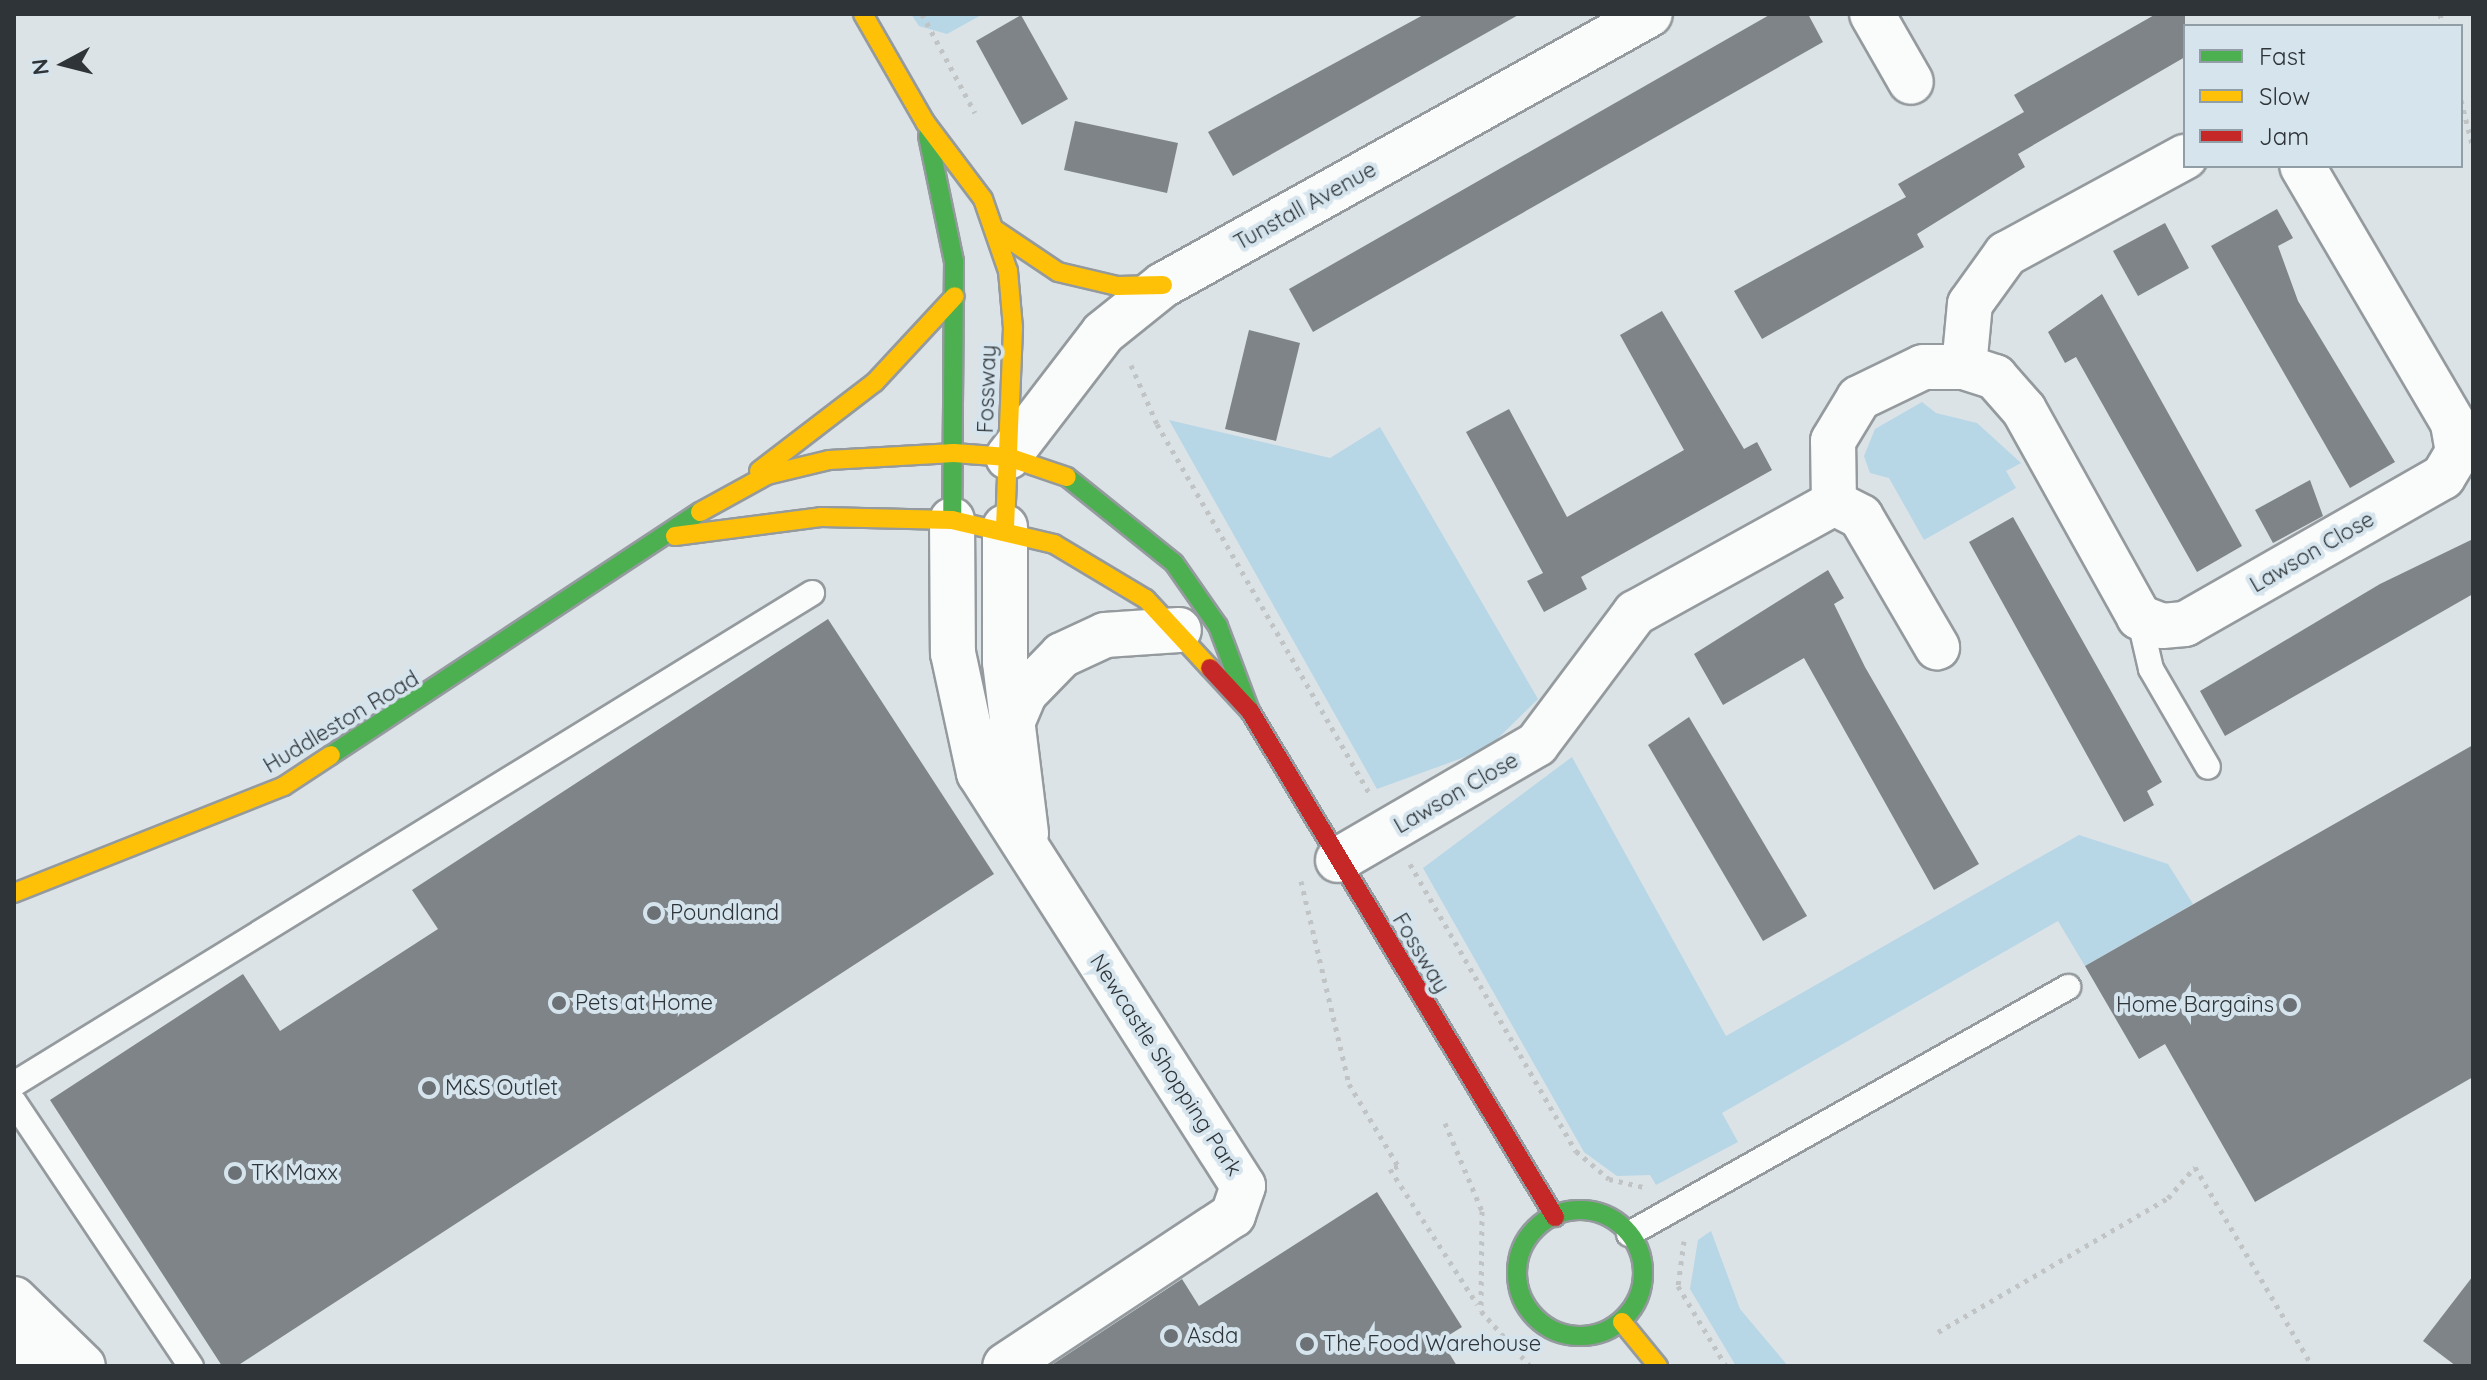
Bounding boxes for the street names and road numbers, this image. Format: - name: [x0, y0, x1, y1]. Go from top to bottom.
- street label: Tunstall Avenue: [1229, 156, 1381, 256]
- street label: Fossway: [972, 344, 1002, 434]
- street label: Lawson Close: [2245, 506, 2379, 598]
- street label: Huddleston Road: [259, 665, 423, 779]
- street label: Lawson Close: [1389, 747, 1523, 839]
- street label: Fossway: [1387, 908, 1455, 998]
- street label: Newcastle Shopping Park: [1084, 949, 1248, 1181]

